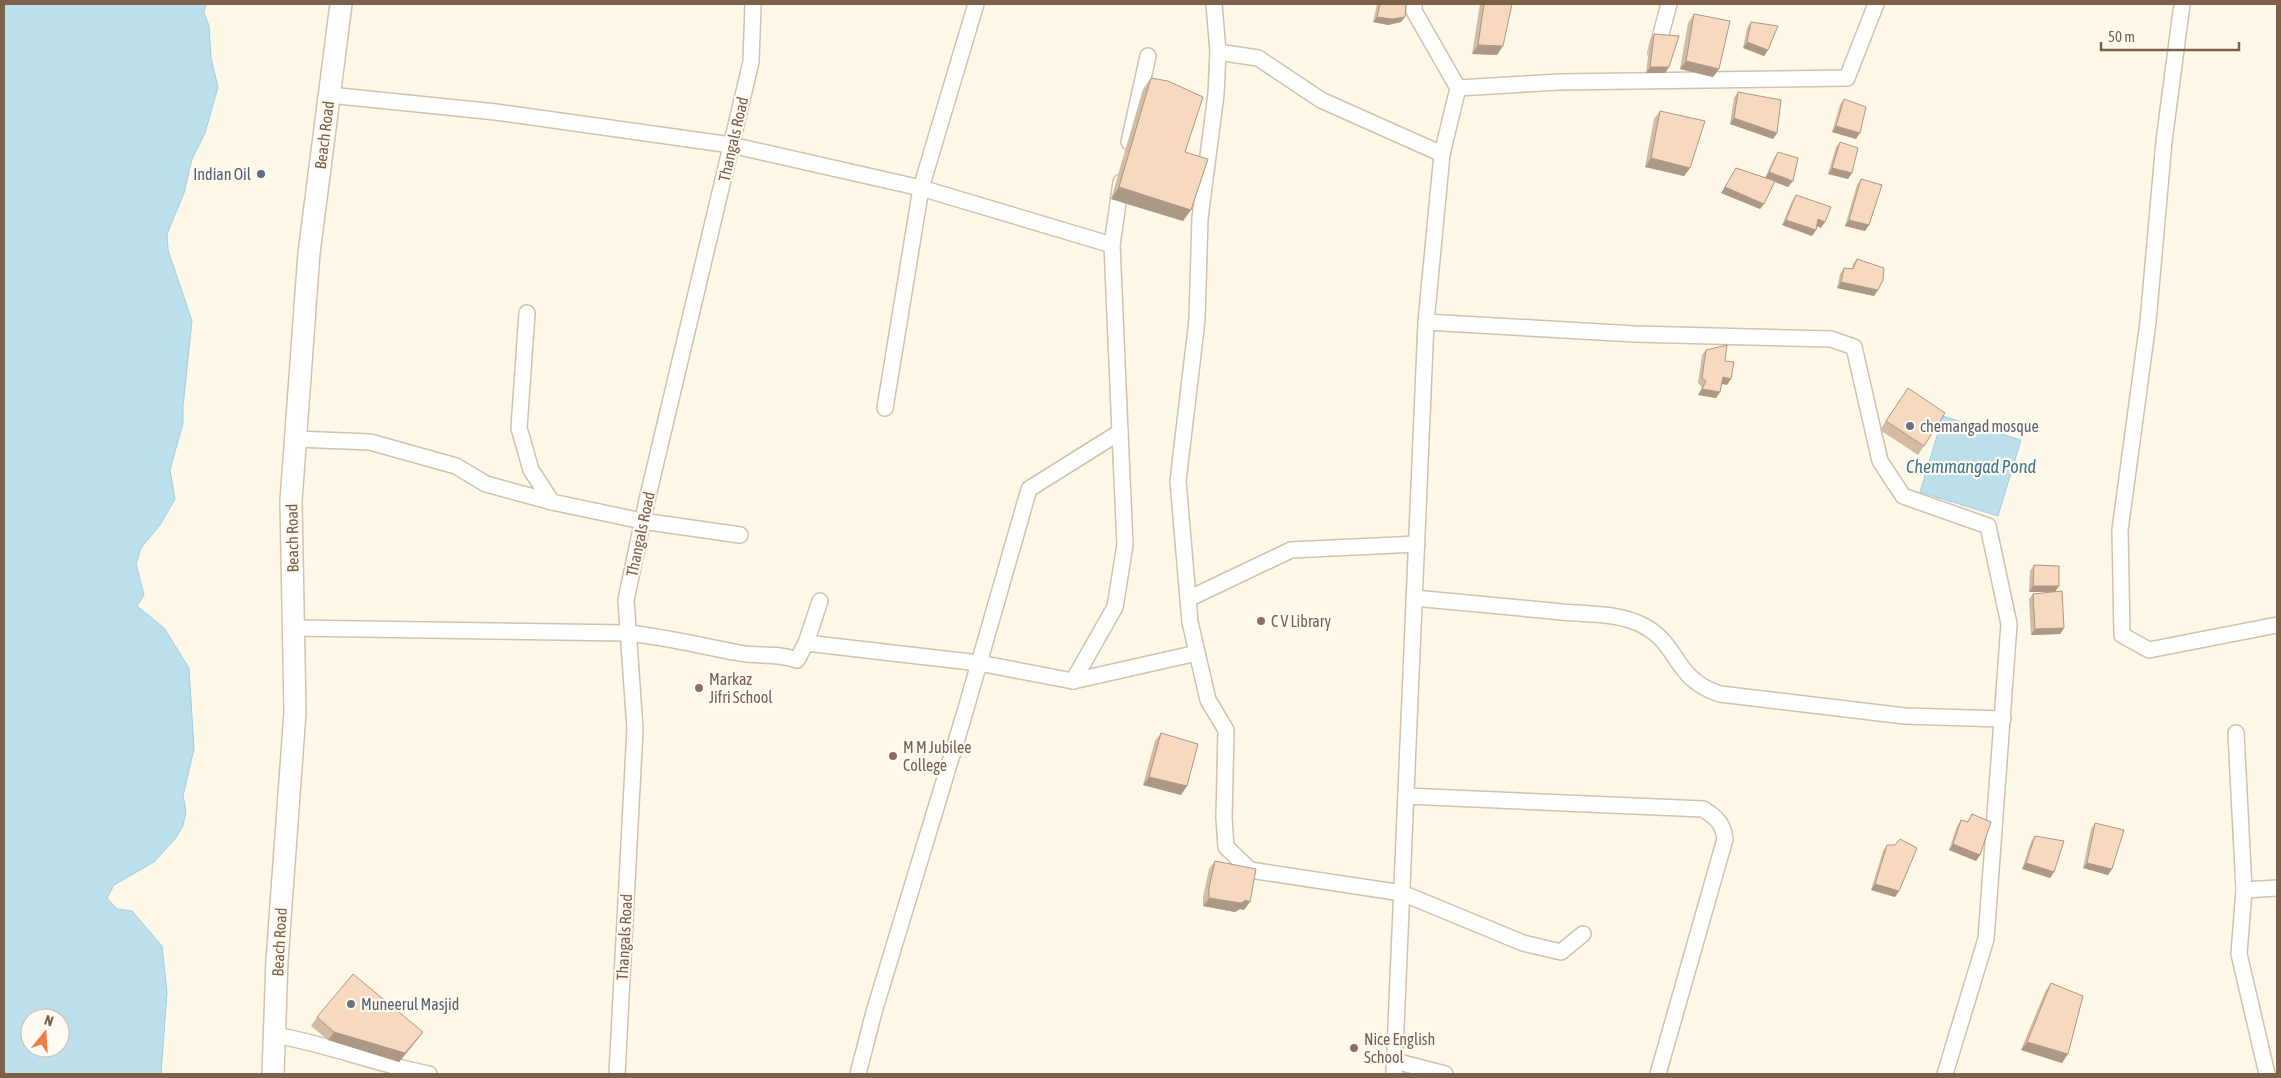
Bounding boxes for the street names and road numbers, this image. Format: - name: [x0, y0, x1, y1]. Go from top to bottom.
- street label: Thangals Road: [715, 95, 752, 183]
- street label: Beach Road: [311, 100, 337, 170]
- street label: Thangals Road: [622, 490, 659, 578]
- street label: Beach Road: [282, 503, 302, 573]
- street label: Thangals Road: [613, 893, 636, 981]
- street label: Beach Road: [268, 907, 290, 977]

